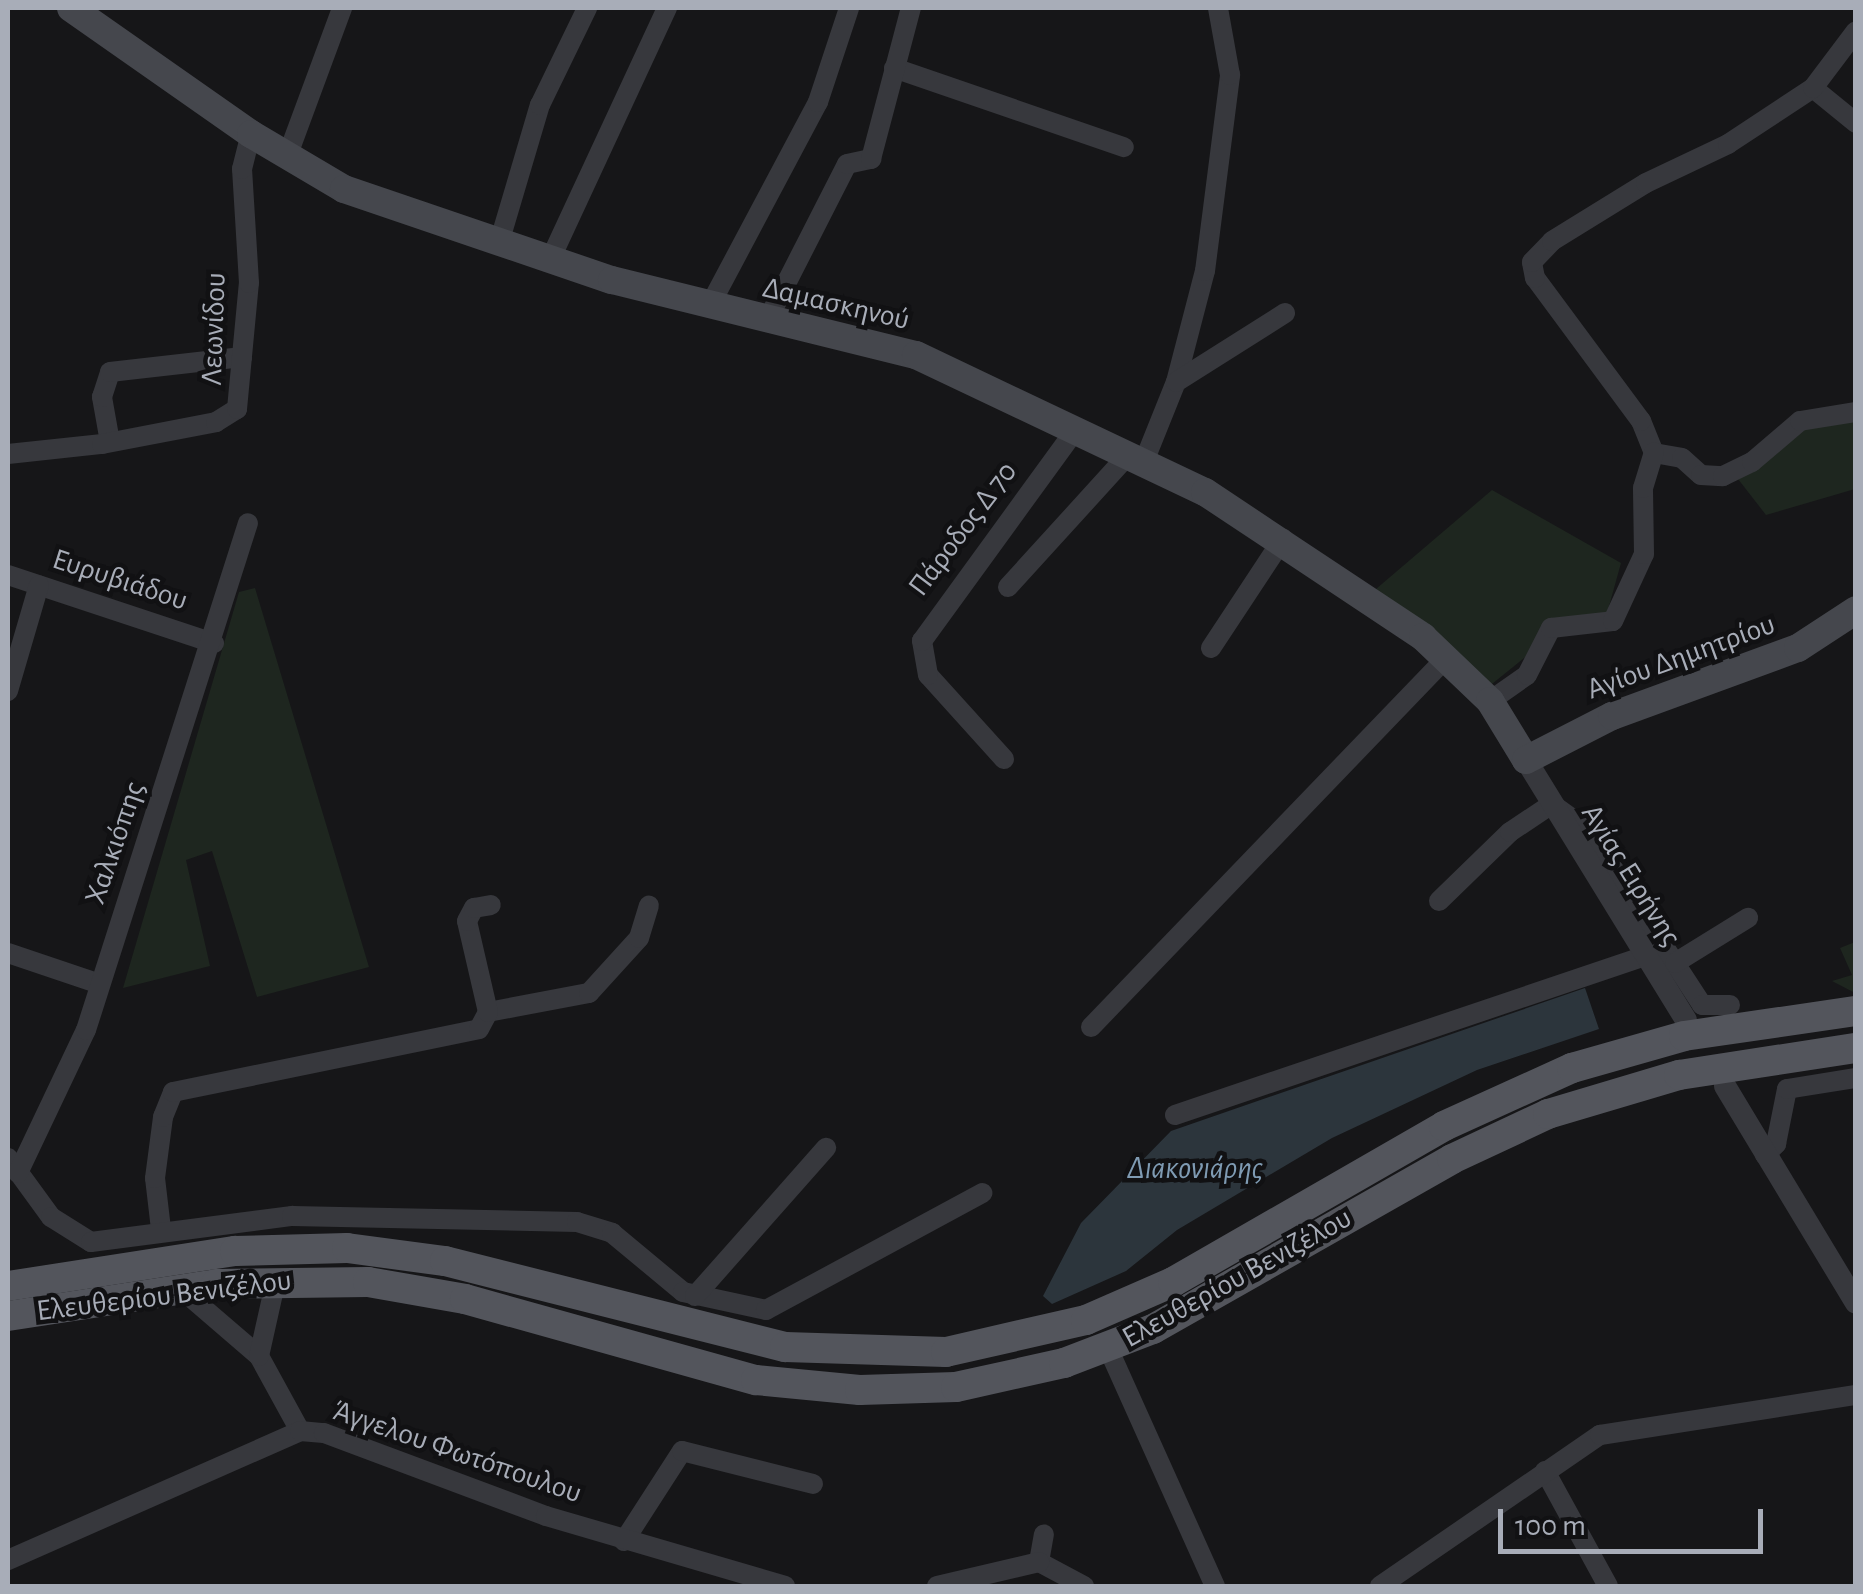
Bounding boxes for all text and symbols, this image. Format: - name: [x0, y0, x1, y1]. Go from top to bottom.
- street label: Δαμασκηνού: [759, 270, 913, 338]
- street label: Λεωνίδου: [194, 272, 234, 386]
- street label: Πάροδος Δ 70: [901, 455, 1025, 603]
- street label: Ευρυβιάδου: [48, 541, 192, 619]
- street label: Αγίου Δημητρίου: [1582, 606, 1780, 708]
- street label: Χαλκιόπης: [77, 777, 153, 909]
- street label: Αγίας Ειρήνης: [1573, 797, 1689, 953]
- water label: Διακονιάρης: [1127, 1149, 1263, 1187]
- street label: Ελευθερίου Βενιζέλου: [1116, 1200, 1358, 1356]
- street label: Ελευθερίου Βενιζέλου: [34, 1262, 294, 1330]
- street label: Άγγελου Φωτόπουλου: [328, 1392, 586, 1512]
- scale bar: [1503, 1489, 1768, 1551]
- text: 100 m: [1515, 1511, 1586, 1541]

